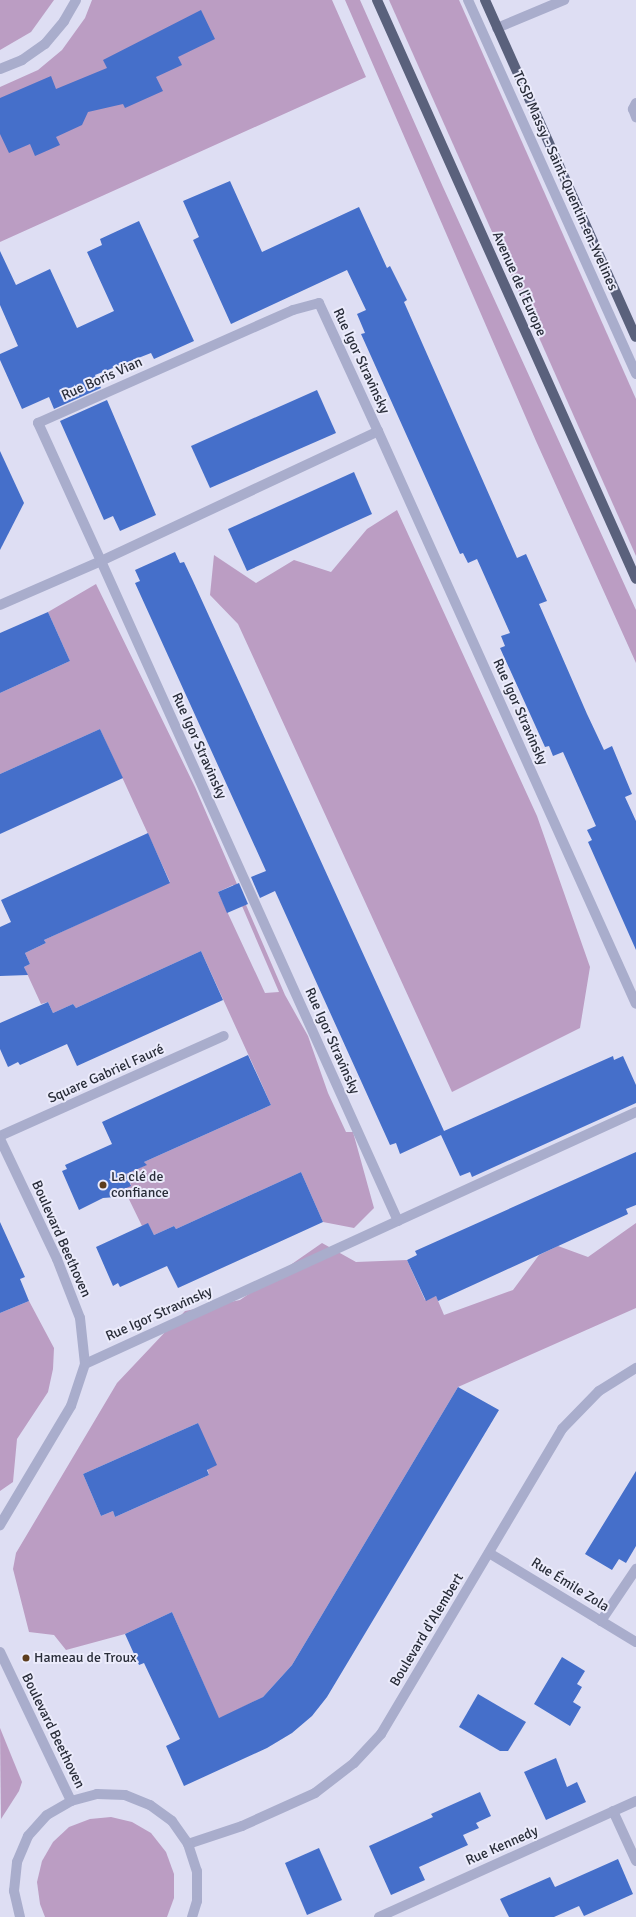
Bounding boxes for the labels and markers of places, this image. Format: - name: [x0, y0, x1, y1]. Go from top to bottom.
- place label: La clé de confiance: [111, 1169, 169, 1202]
- marker: La clé de confiance: [98, 1180, 108, 1190]
- place label: Hameau de Troux: [34, 1650, 137, 1666]
- marker: Hameau de Troux: [21, 1653, 31, 1663]

